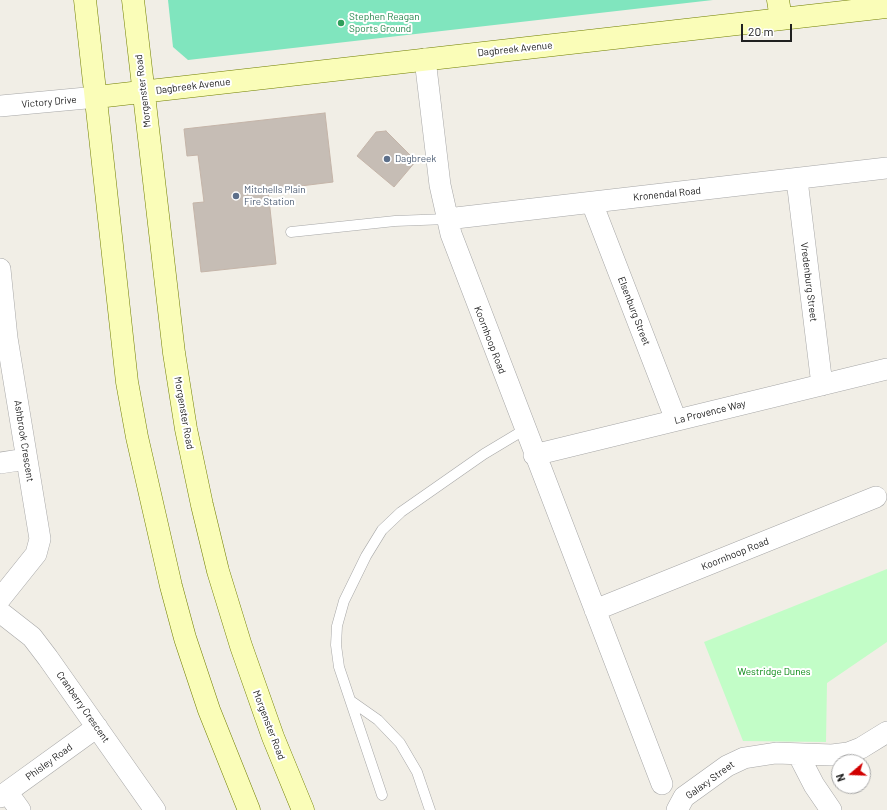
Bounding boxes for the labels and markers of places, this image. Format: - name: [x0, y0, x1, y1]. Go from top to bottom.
- place label: Stephen Reagan Sports Ground: [349, 11, 420, 34]
- marker: Stephen Reagan Sports Ground: [336, 18, 346, 28]
- place label: Dagbreek: [395, 153, 436, 165]
- marker: Dagbreek: [382, 154, 392, 164]
- place label: Mitchells Plain Fire Station: [244, 184, 306, 208]
- marker: Mitchells Plain Fire Station: [231, 191, 241, 201]

